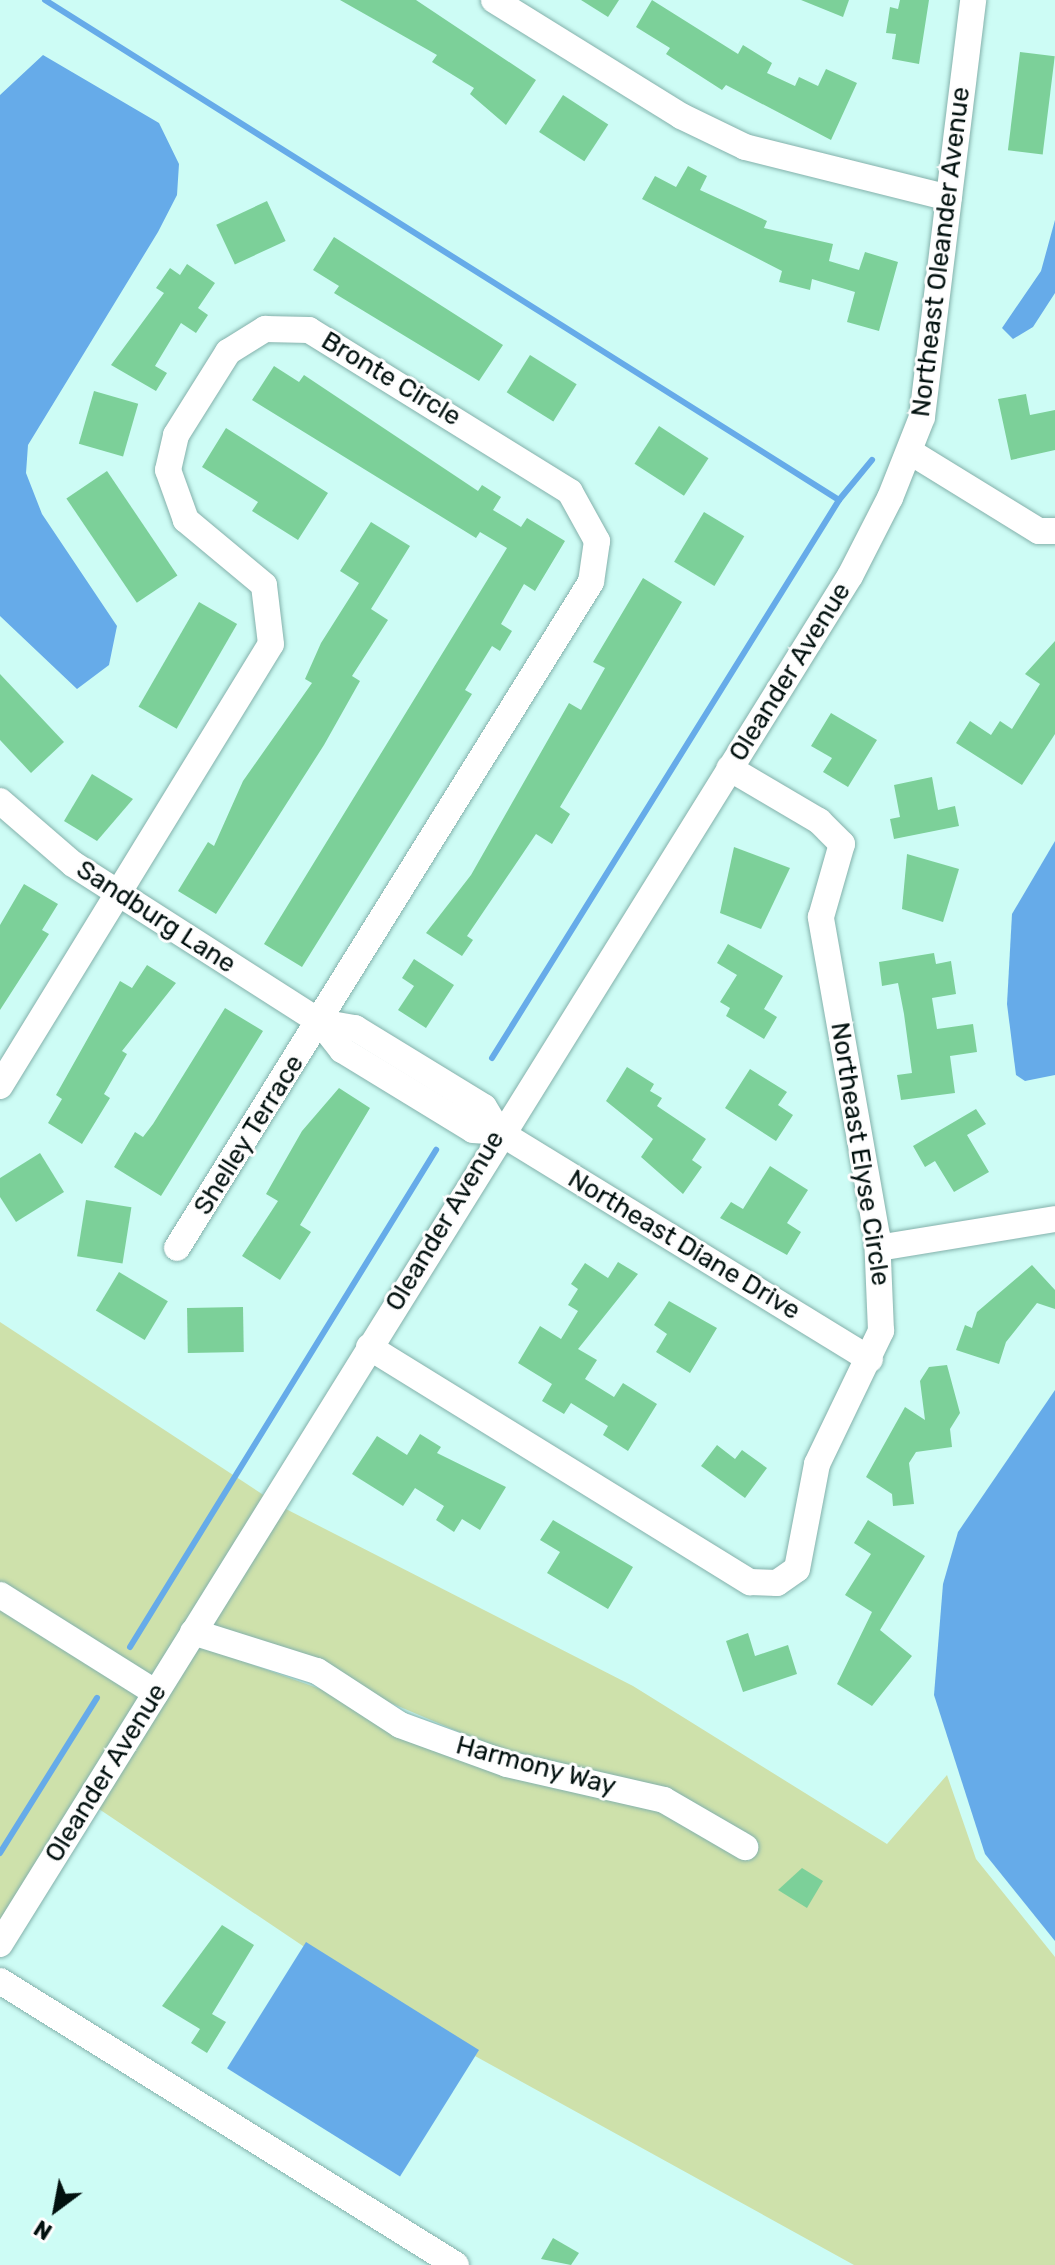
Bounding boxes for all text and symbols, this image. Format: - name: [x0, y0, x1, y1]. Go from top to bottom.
- street label: Northeast Oleander Avenue: [905, 85, 977, 419]
- street label: Bronte Circle: [316, 325, 466, 433]
- street label: Oleander Avenue: [722, 576, 858, 768]
- street label: Sandburg Lane: [70, 854, 242, 980]
- street label: Northeast Elyse Circle: [824, 1020, 896, 1288]
- street label: Shelley Terrace: [187, 1049, 311, 1221]
- street label: Oleander Avenue: [379, 1125, 511, 1317]
- street label: Northeast Diane Drive: [562, 1163, 806, 1327]
- street label: Oleander Avenue: [38, 1677, 174, 1869]
- street label: Harmony Way: [452, 1730, 620, 1802]
- north arrow: [16, 2169, 96, 2249]
- text: N: [29, 2214, 57, 2245]

